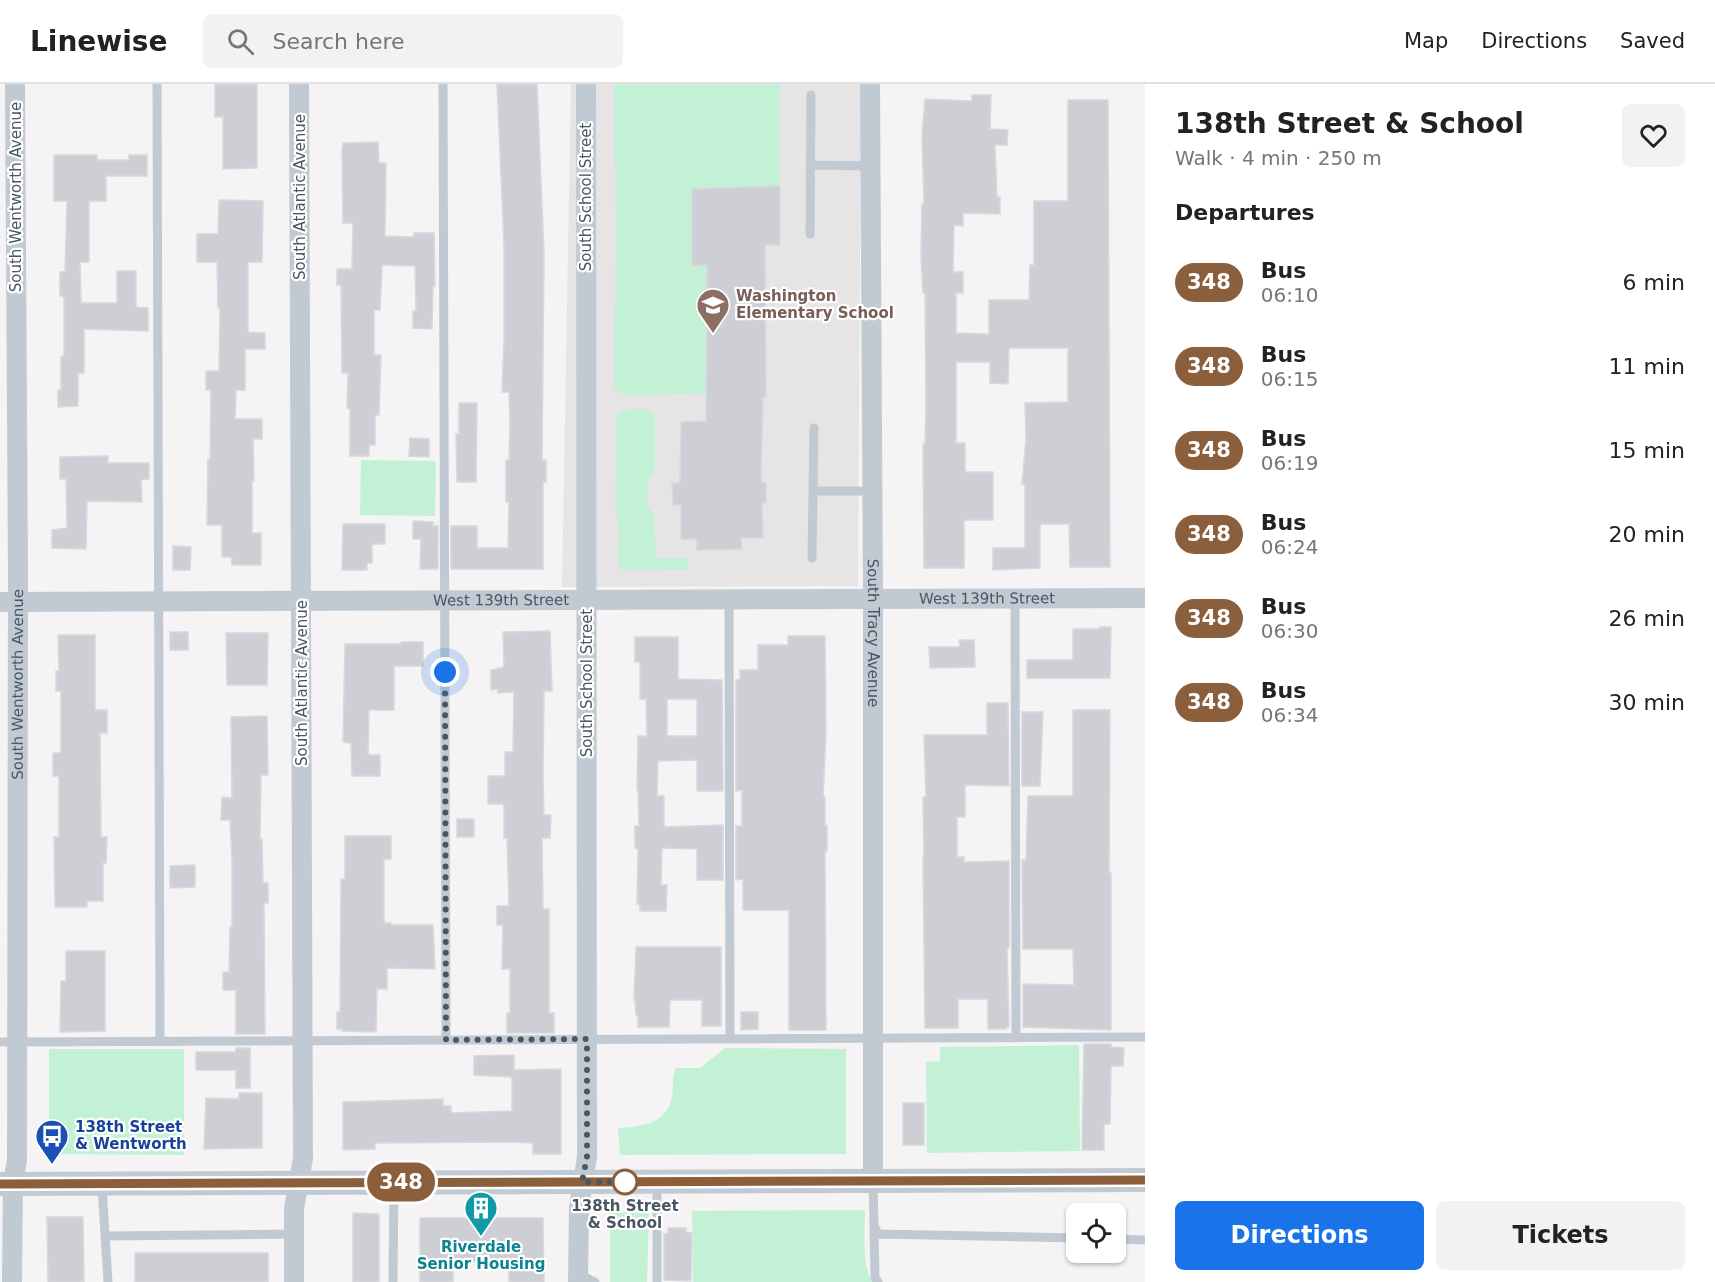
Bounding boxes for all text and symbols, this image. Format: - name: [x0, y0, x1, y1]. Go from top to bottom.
- search box: [203, 14, 623, 68]
- text: Linewise: [30, 25, 167, 58]
- icon: search: [224, 25, 257, 58]
- text: Search here: [272, 29, 405, 54]
- text: Map: [1404, 29, 1448, 53]
- text: Directions: [1481, 29, 1587, 53]
- text: Saved: [1620, 29, 1685, 53]
- street label: South Wentworth Avenue: [7, 102, 25, 292]
- button: heart: [1622, 104, 1685, 167]
- text: 138th Street & School: [1175, 107, 1524, 140]
- street label: South Atlantic Avenue: [291, 114, 309, 280]
- street label: South School Street: [577, 123, 595, 271]
- text: Walk · 4 min · 250 m: [1175, 146, 1382, 170]
- text: Departures: [1175, 200, 1315, 225]
- text: Bus: [1261, 258, 1306, 283]
- text: 348: [1187, 270, 1231, 294]
- text: 6 min: [1623, 270, 1685, 295]
- text: 06:10: [1261, 283, 1318, 307]
- school or university icon: Washington Elementary School: [695, 287, 731, 334]
- place label: Washington Elementary School: [736, 287, 894, 322]
- text: Bus: [1261, 342, 1306, 367]
- text: 348: [1187, 354, 1231, 378]
- text: 11 min: [1609, 354, 1685, 379]
- text: 06:15: [1261, 367, 1318, 391]
- text: Bus: [1261, 426, 1306, 451]
- text: 348: [1187, 438, 1231, 462]
- text: 15 min: [1609, 438, 1685, 463]
- text: 06:19: [1261, 451, 1318, 475]
- text: Bus: [1261, 510, 1306, 535]
- text: 348: [1187, 522, 1231, 546]
- text: 20 min: [1609, 522, 1685, 547]
- text: 06:24: [1261, 535, 1318, 559]
- street label: South Tracy Avenue: [864, 559, 882, 707]
- street label: South Wentworth Avenue: [9, 589, 27, 780]
- street label: West 139th Street: [919, 589, 1055, 608]
- street label: West 139th Street: [433, 591, 569, 609]
- text: Bus: [1261, 594, 1306, 619]
- street label: South Atlantic Avenue: [293, 600, 311, 766]
- text: 348: [1187, 606, 1231, 630]
- text: 26 min: [1609, 606, 1685, 631]
- street label: South School Street: [578, 609, 596, 757]
- text: 06:30: [1261, 619, 1318, 643]
- your location: [430, 657, 460, 687]
- text: Bus: [1261, 678, 1306, 703]
- text: 348: [1187, 690, 1231, 714]
- text: 30 min: [1609, 690, 1685, 715]
- text: 06:34: [1261, 703, 1318, 727]
- bus stop icon: 138th Street & Wentworth: [34, 1118, 70, 1165]
- place label: 138th Street & Wentworth: [75, 1118, 187, 1153]
- line badge: 348: [366, 1162, 436, 1202]
- marker: 138th Street & School: [612, 1169, 638, 1195]
- text: 348: [379, 1170, 423, 1194]
- building icon: Riverdale Senior Housing: [463, 1190, 499, 1237]
- place label: 138th Street & School: [571, 1197, 679, 1232]
- button: Directions: [1175, 1201, 1424, 1270]
- button: Tickets: [1436, 1201, 1685, 1270]
- map controls: [1066, 1203, 1126, 1263]
- button: locate: [1066, 1203, 1126, 1263]
- place label: Riverdale Senior Housing: [417, 1238, 545, 1273]

